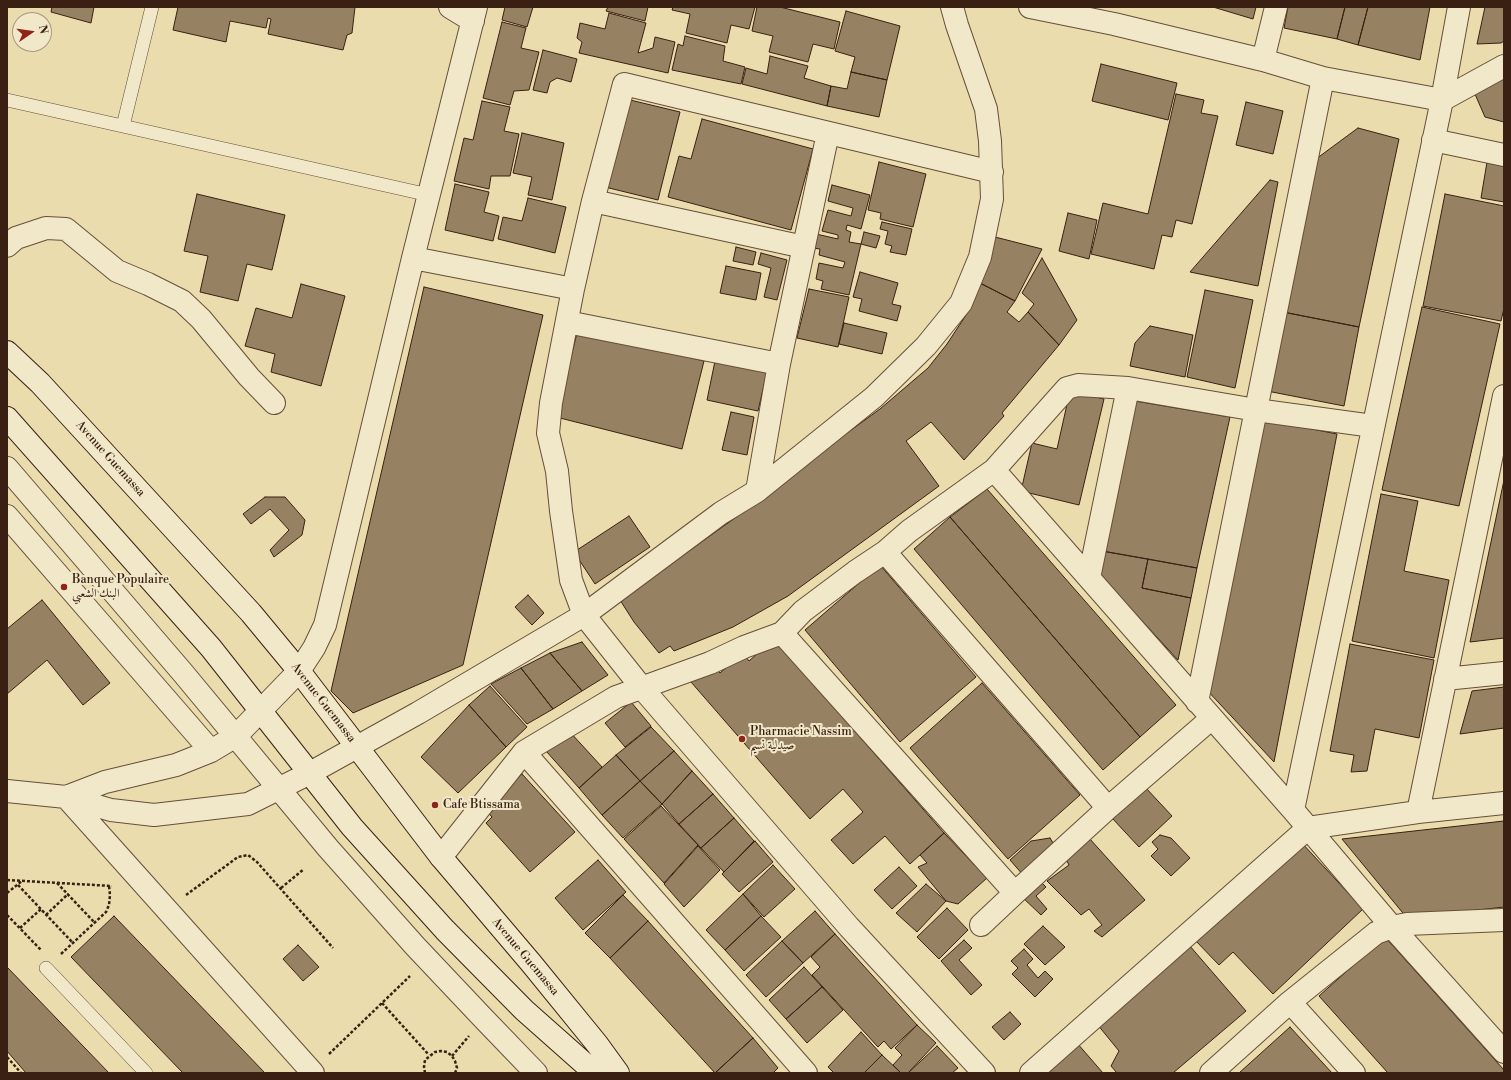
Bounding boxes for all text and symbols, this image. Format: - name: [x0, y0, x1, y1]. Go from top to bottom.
- north arrow: [12, 12, 52, 52]
- text: N: [35, 24, 51, 35]
- street label: Avenue Guemassa: [72, 418, 148, 500]
- place label: Banque Populaire البنك الشعبي: [72, 573, 169, 601]
- marker: Banque Populaire البنك الشعبي: [59, 582, 69, 592]
- street label: Avenue Guemassa: [287, 660, 359, 746]
- place label: Pharmacie Nassim صيدلية نسيم: [750, 725, 852, 753]
- marker: Pharmacie Nassim صيدلية نسيم: [737, 734, 747, 744]
- place label: Cafe Btissama: [443, 798, 520, 812]
- marker: Cafe Btissama: [430, 800, 440, 810]
- street label: Avenue Guemassa: [488, 915, 562, 999]

